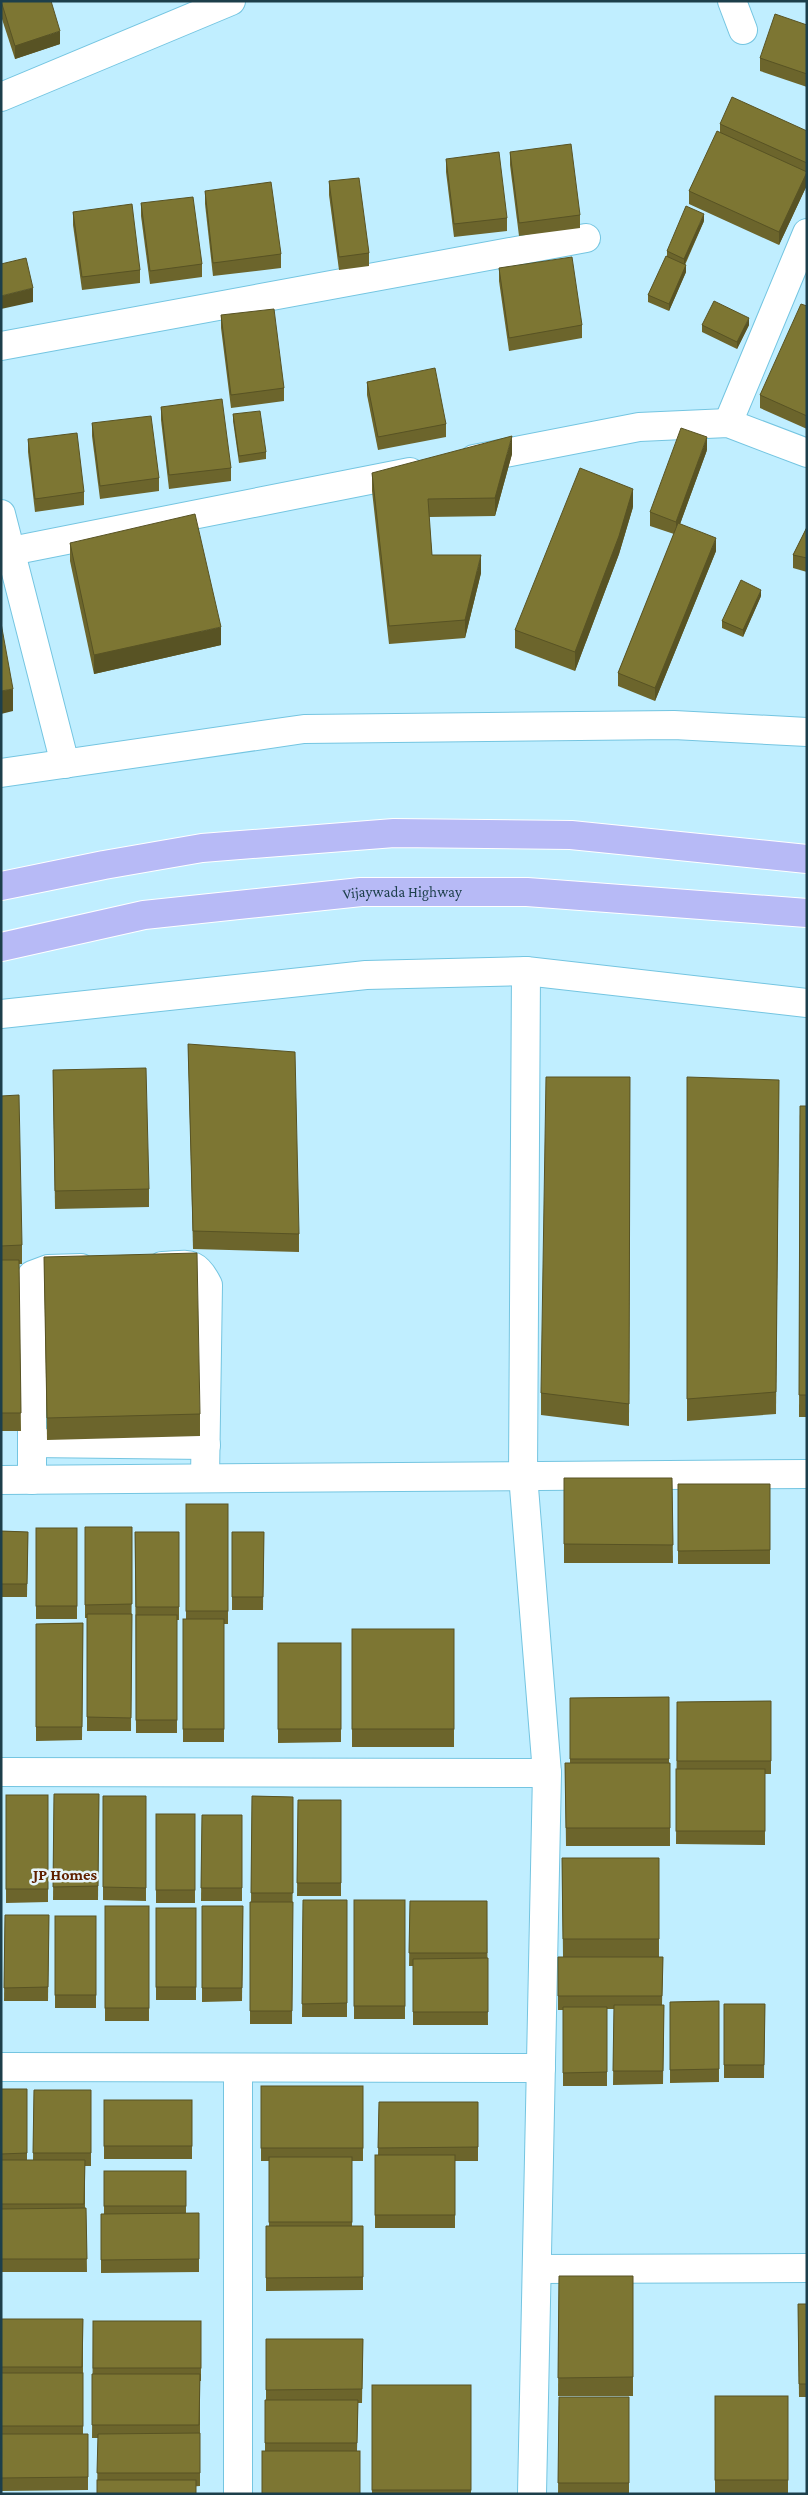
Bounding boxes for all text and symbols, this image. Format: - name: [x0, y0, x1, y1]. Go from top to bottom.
- street label: Vijaywada Highway: [342, 884, 462, 902]
- district label: JP Homes: [31, 1866, 98, 1883]

